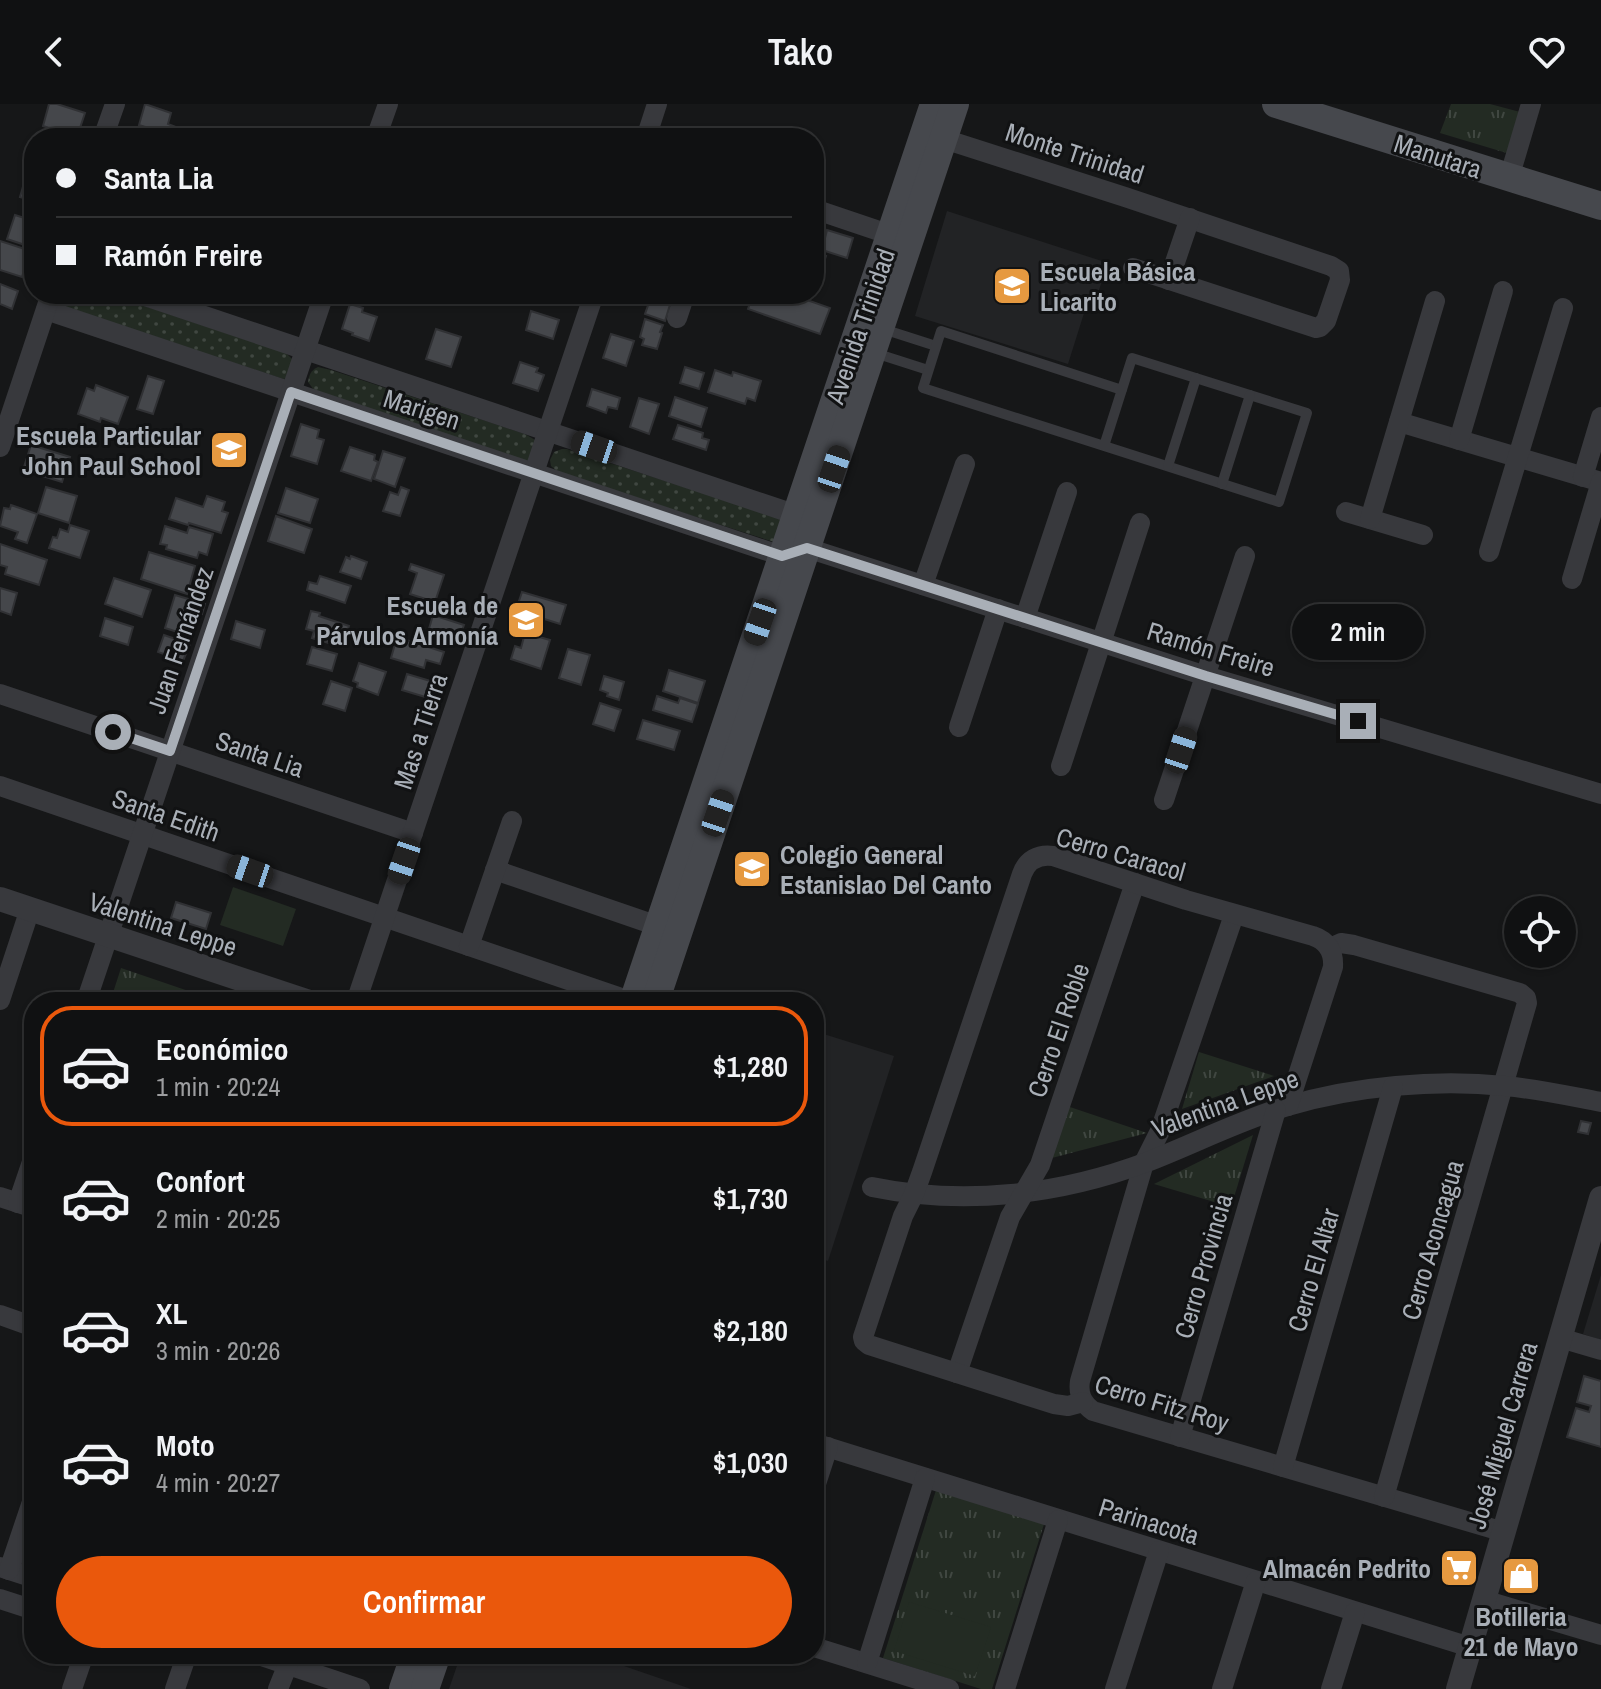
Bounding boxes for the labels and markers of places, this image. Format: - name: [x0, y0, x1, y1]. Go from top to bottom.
- place label: Escuela Básica Licarito: [1040, 254, 1195, 319]
- school or university icon: Escuela Básica Licarito: [991, 265, 1033, 307]
- place label: Escuela Particular John Paul School: [16, 418, 202, 483]
- school or university icon: Escuela Particular John Paul School: [208, 429, 250, 471]
- place label: Escuela de Párvulos Armonía: [316, 588, 498, 653]
- school or university icon: Escuela de Párvulos Armonía: [505, 599, 547, 641]
- place label: Colegio General Estanislao Del Canto: [780, 837, 992, 902]
- school or university icon: Colegio General Estanislao Del Canto: [731, 848, 773, 890]
- supermarket icon: Almacén Pedrito: [1438, 1547, 1480, 1589]
- place label: Almacén Pedrito: [1263, 1551, 1431, 1586]
- shop icon: Botilleria 21 de Mayo: [1500, 1555, 1542, 1597]
- place label: Botilleria 21 de Mayo: [1464, 1599, 1578, 1664]

